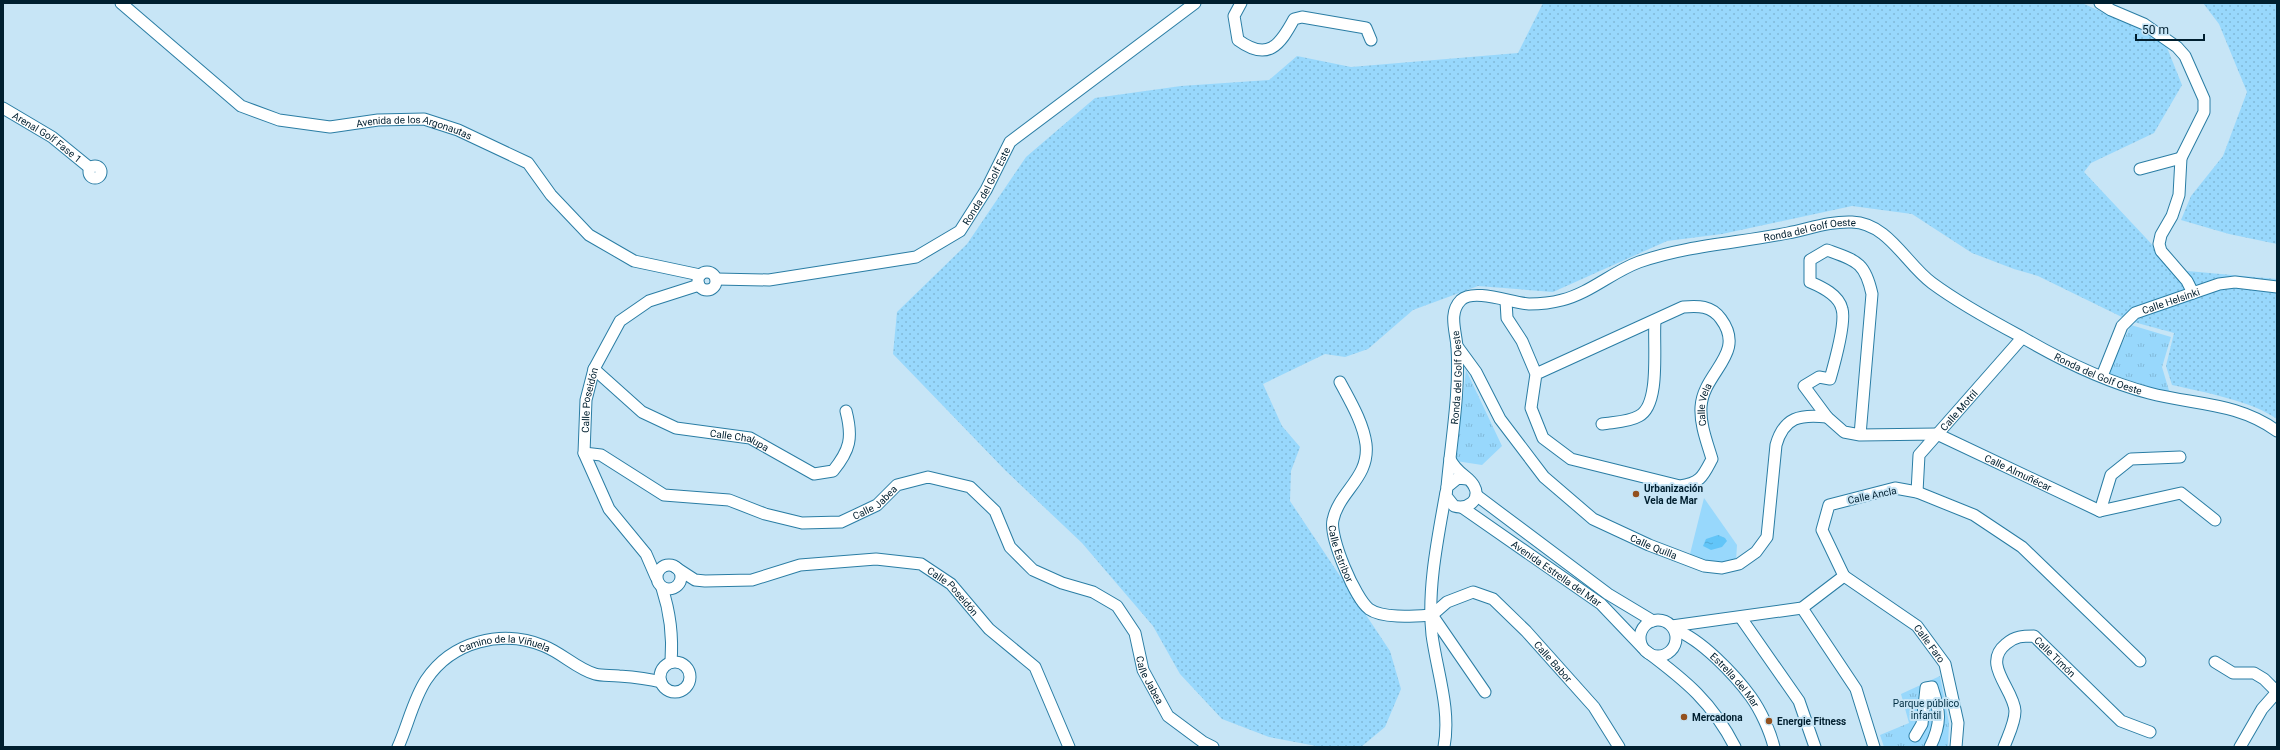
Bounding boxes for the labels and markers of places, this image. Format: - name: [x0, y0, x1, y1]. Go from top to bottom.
- place label: Urbanización Vela de Mar: [1644, 483, 1703, 506]
- marker: Urbanización Vela de Mar: [1631, 489, 1641, 499]
- marker: Mercadona: [1679, 712, 1689, 722]
- place label: Mercadona: [1692, 712, 1743, 723]
- marker: Energie Fitness: [1764, 716, 1774, 726]
- place label: Energie Fitness: [1777, 716, 1846, 727]

